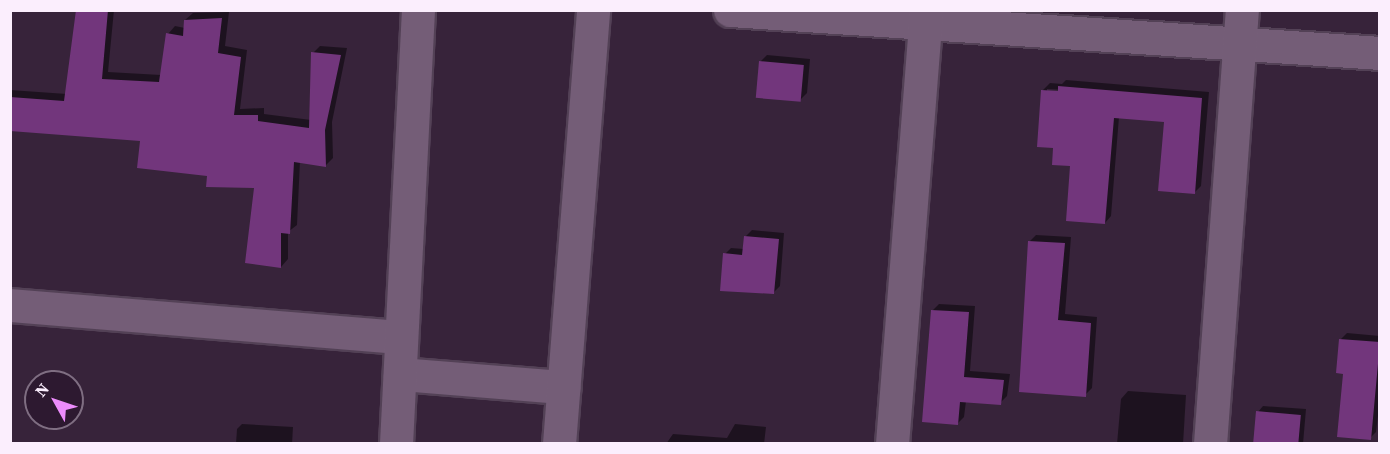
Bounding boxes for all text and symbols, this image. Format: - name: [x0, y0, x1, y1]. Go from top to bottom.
- north arrow: [24, 370, 84, 430]
- text: N: [30, 378, 54, 401]

